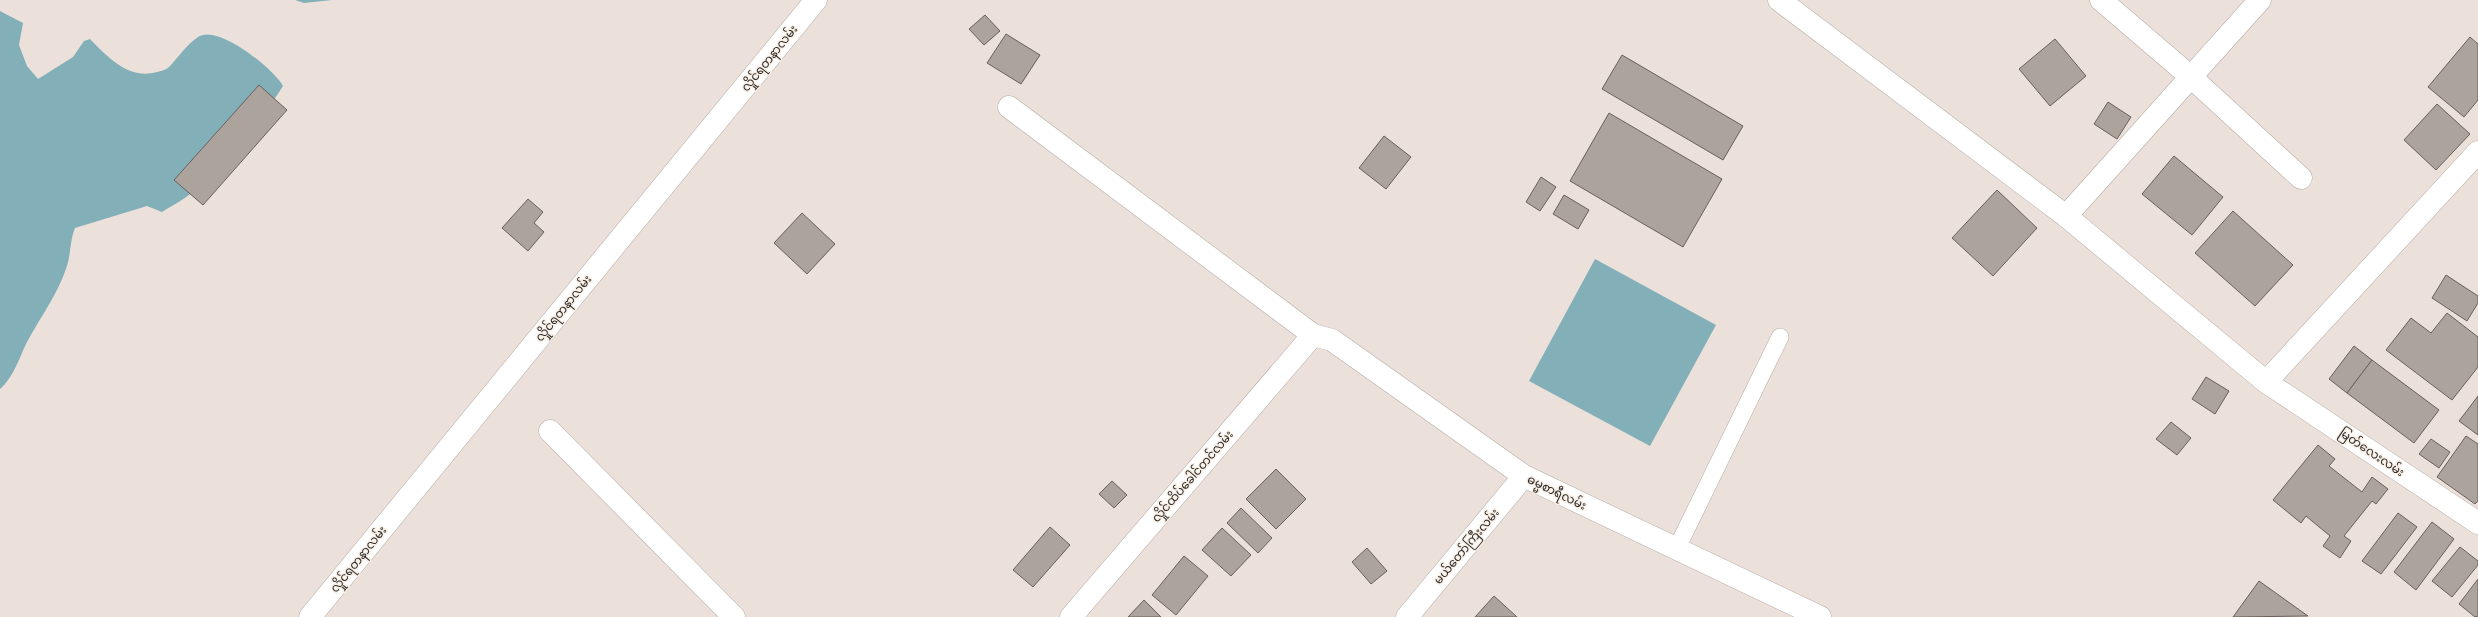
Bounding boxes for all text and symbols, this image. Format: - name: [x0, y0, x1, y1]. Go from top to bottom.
- street label: လှိုင်ရတနာလမ်း: [737, 21, 803, 96]
- street label: လှိုင်ရတနာလမ်း: [531, 271, 597, 346]
- street label: မြတ်လေးလမ်း: [2335, 424, 2408, 482]
- street label: လှိုင်ထိပ်ခေါင်တင်လမ်း: [1147, 426, 1238, 527]
- street label: ဓမ္မစာရီလမ်း: [1524, 470, 1589, 516]
- street label: မယ်တော်ကြီးလမ်း: [1429, 504, 1504, 589]
- street label: လှိုင်ရတနာလမ်း: [326, 522, 392, 597]

